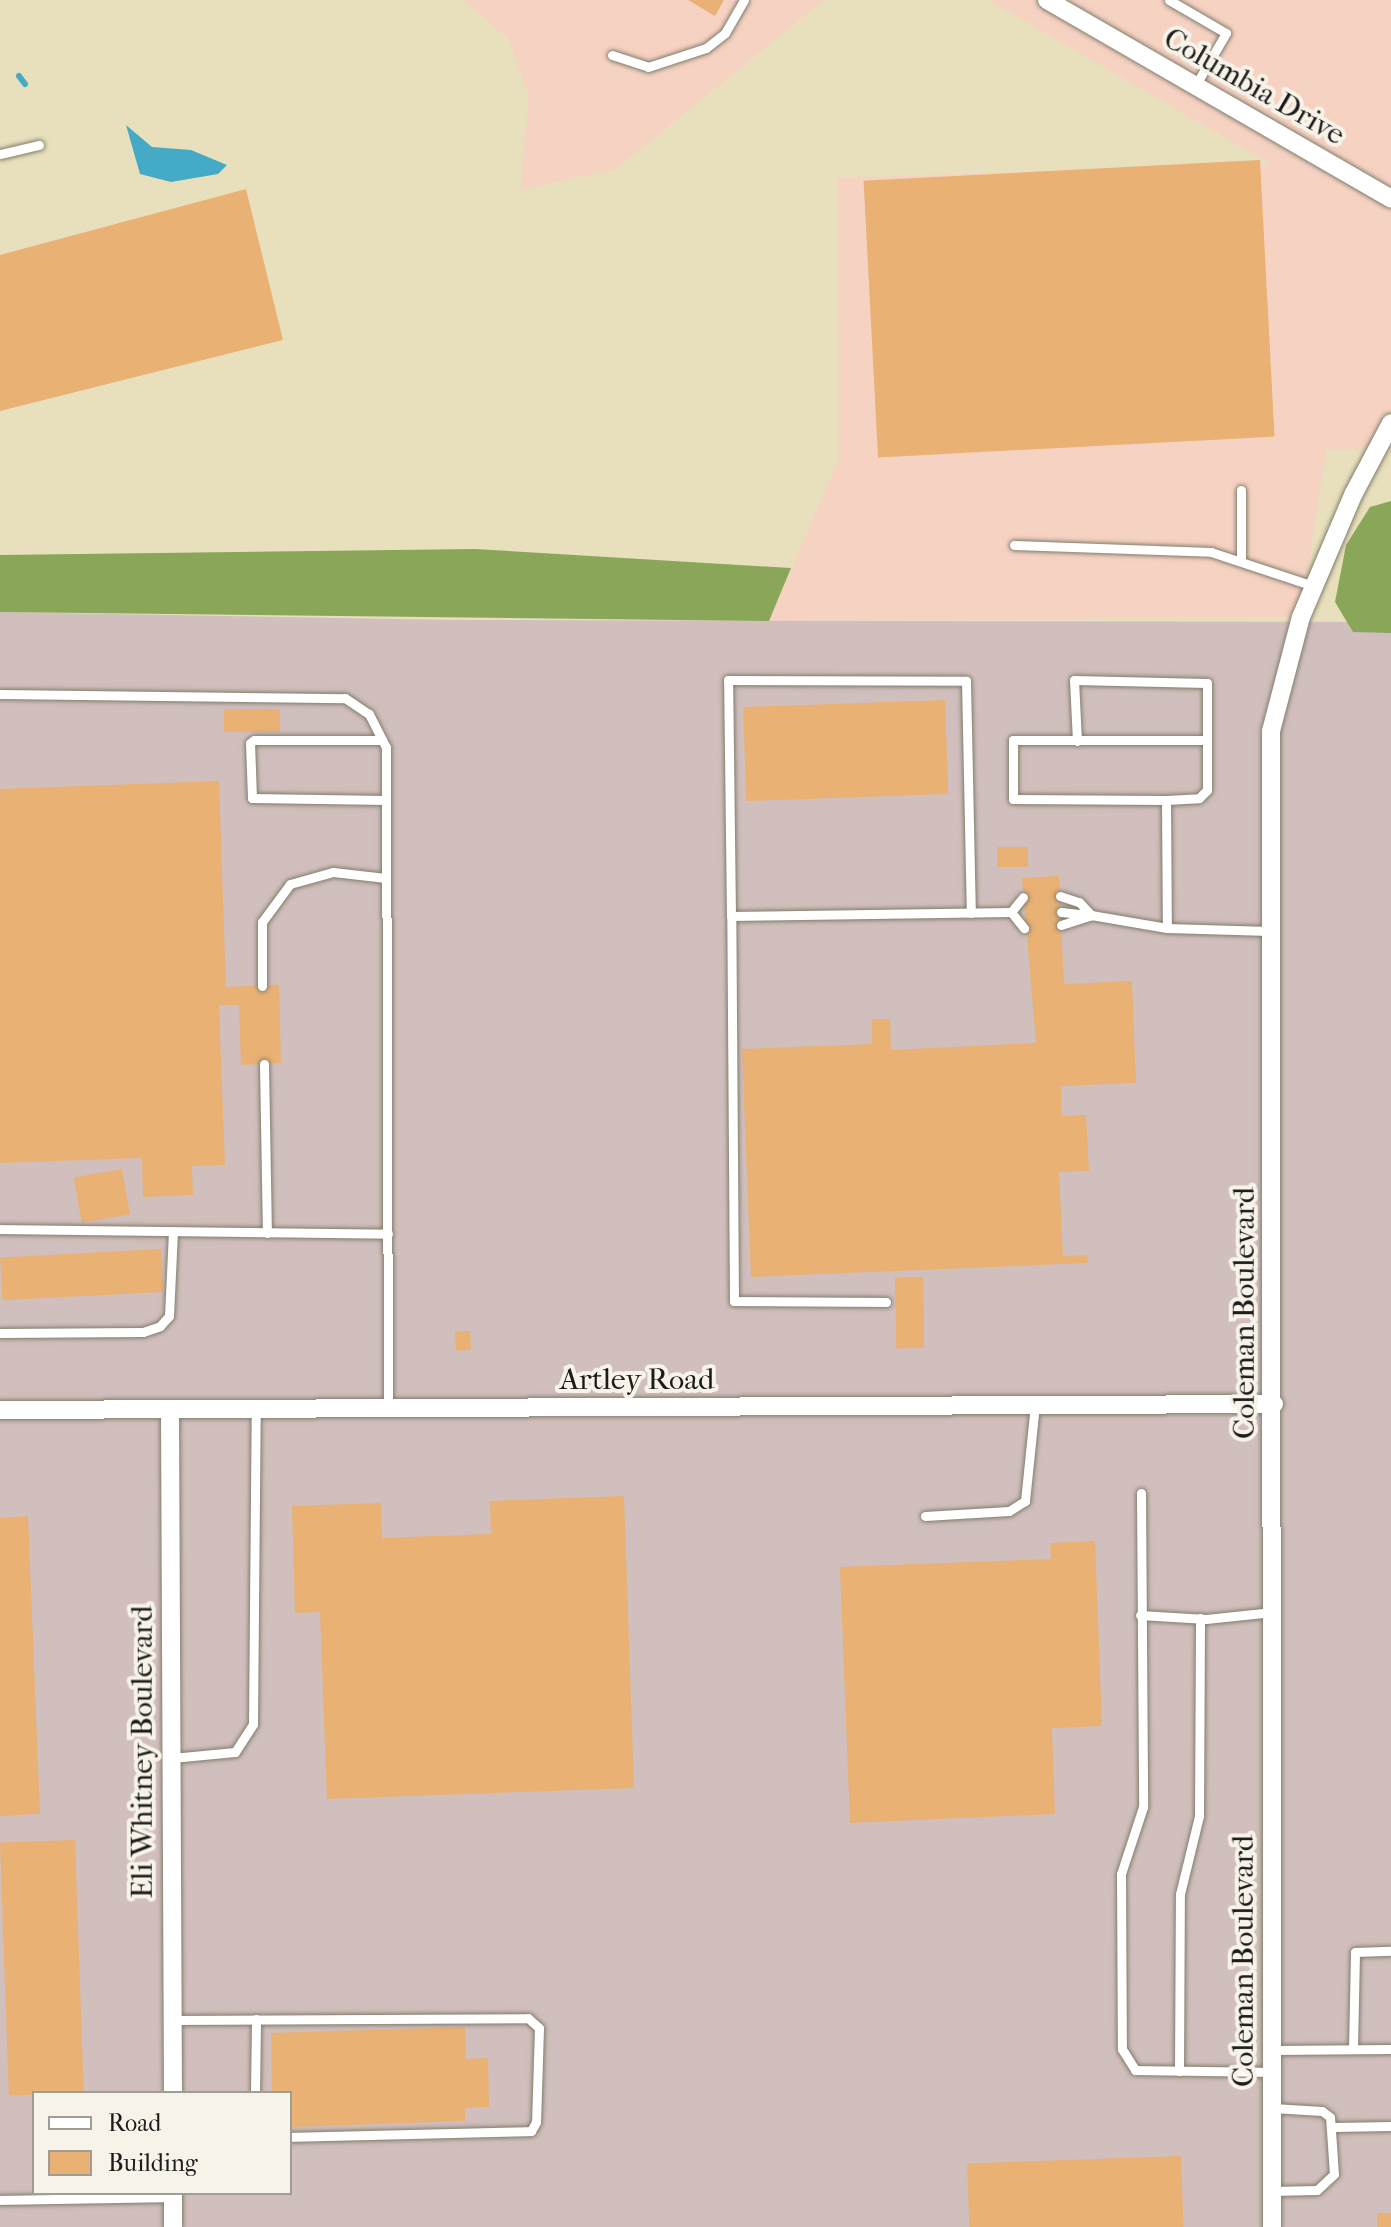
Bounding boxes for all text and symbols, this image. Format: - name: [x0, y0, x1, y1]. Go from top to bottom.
- street label: Columbia Drive: [1157, 21, 1351, 153]
- street label: Coleman Boulevard: [1227, 1187, 1263, 1439]
- street label: Artley Road: [560, 1362, 714, 1398]
- street label: Eli Whitney Boulevard: [125, 1606, 161, 1898]
- street label: Coleman Boulevard: [1226, 1835, 1262, 2087]
- legend: [32, 2091, 292, 2195]
- text: Road: [108, 2109, 161, 2137]
- text: Building: [108, 2149, 198, 2177]

